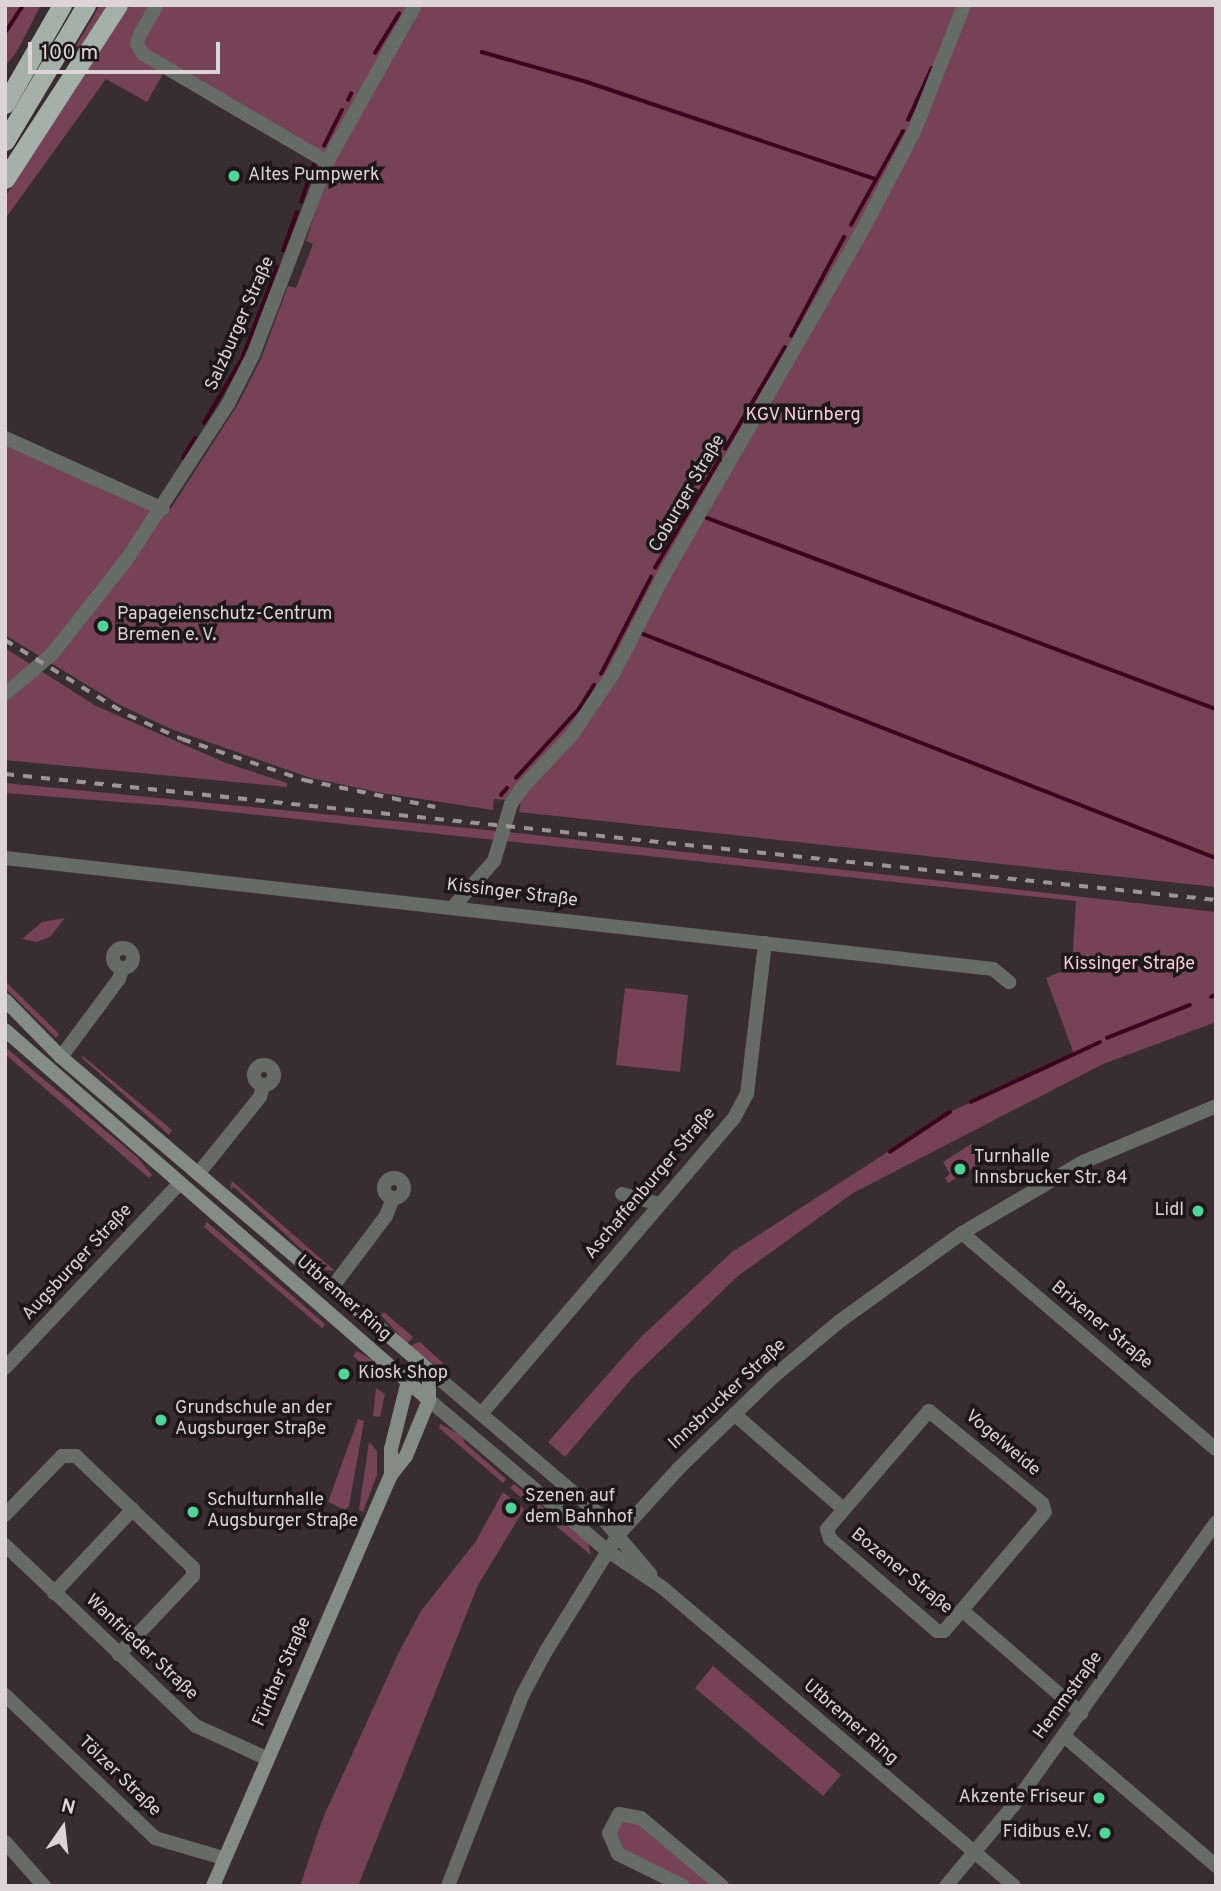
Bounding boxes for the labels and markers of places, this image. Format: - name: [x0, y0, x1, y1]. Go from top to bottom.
- place label: Altes Pumpwerk: [248, 165, 380, 187]
- marker: Altes Pumpwerk: [226, 168, 242, 184]
- place label: Papageienschutz-Centrum Bremen e. V.: [117, 605, 332, 648]
- marker: Papageienschutz-Centrum Bremen e. V.: [95, 618, 111, 634]
- place label: Turnhalle Innsbrucker Str. 84: [974, 1148, 1128, 1190]
- marker: Turnhalle Innsbrucker Str. 84: [952, 1161, 968, 1177]
- place label: Lidl: [1155, 1200, 1184, 1222]
- marker: Lidl: [1190, 1203, 1206, 1219]
- place label: Kiosk Shop: [358, 1363, 448, 1385]
- marker: Kiosk Shop: [336, 1366, 352, 1382]
- place label: Grundschule an der Augsburger Straße: [175, 1399, 332, 1442]
- marker: Grundschule an der Augsburger Straße: [153, 1412, 169, 1428]
- place label: Szenen auf dem Bahnhof: [525, 1487, 633, 1530]
- place label: Schulturnhalle Augsburger Straße: [207, 1491, 358, 1534]
- marker: Szenen auf dem Bahnhof: [503, 1500, 519, 1516]
- marker: Schulturnhalle Augsburger Straße: [185, 1504, 201, 1520]
- place label: Akzente Friseur: [959, 1787, 1085, 1809]
- marker: Akzente Friseur: [1091, 1790, 1107, 1806]
- place label: Fidibus e.V.: [1003, 1822, 1091, 1844]
- marker: Fidibus e.V.: [1097, 1825, 1113, 1841]

